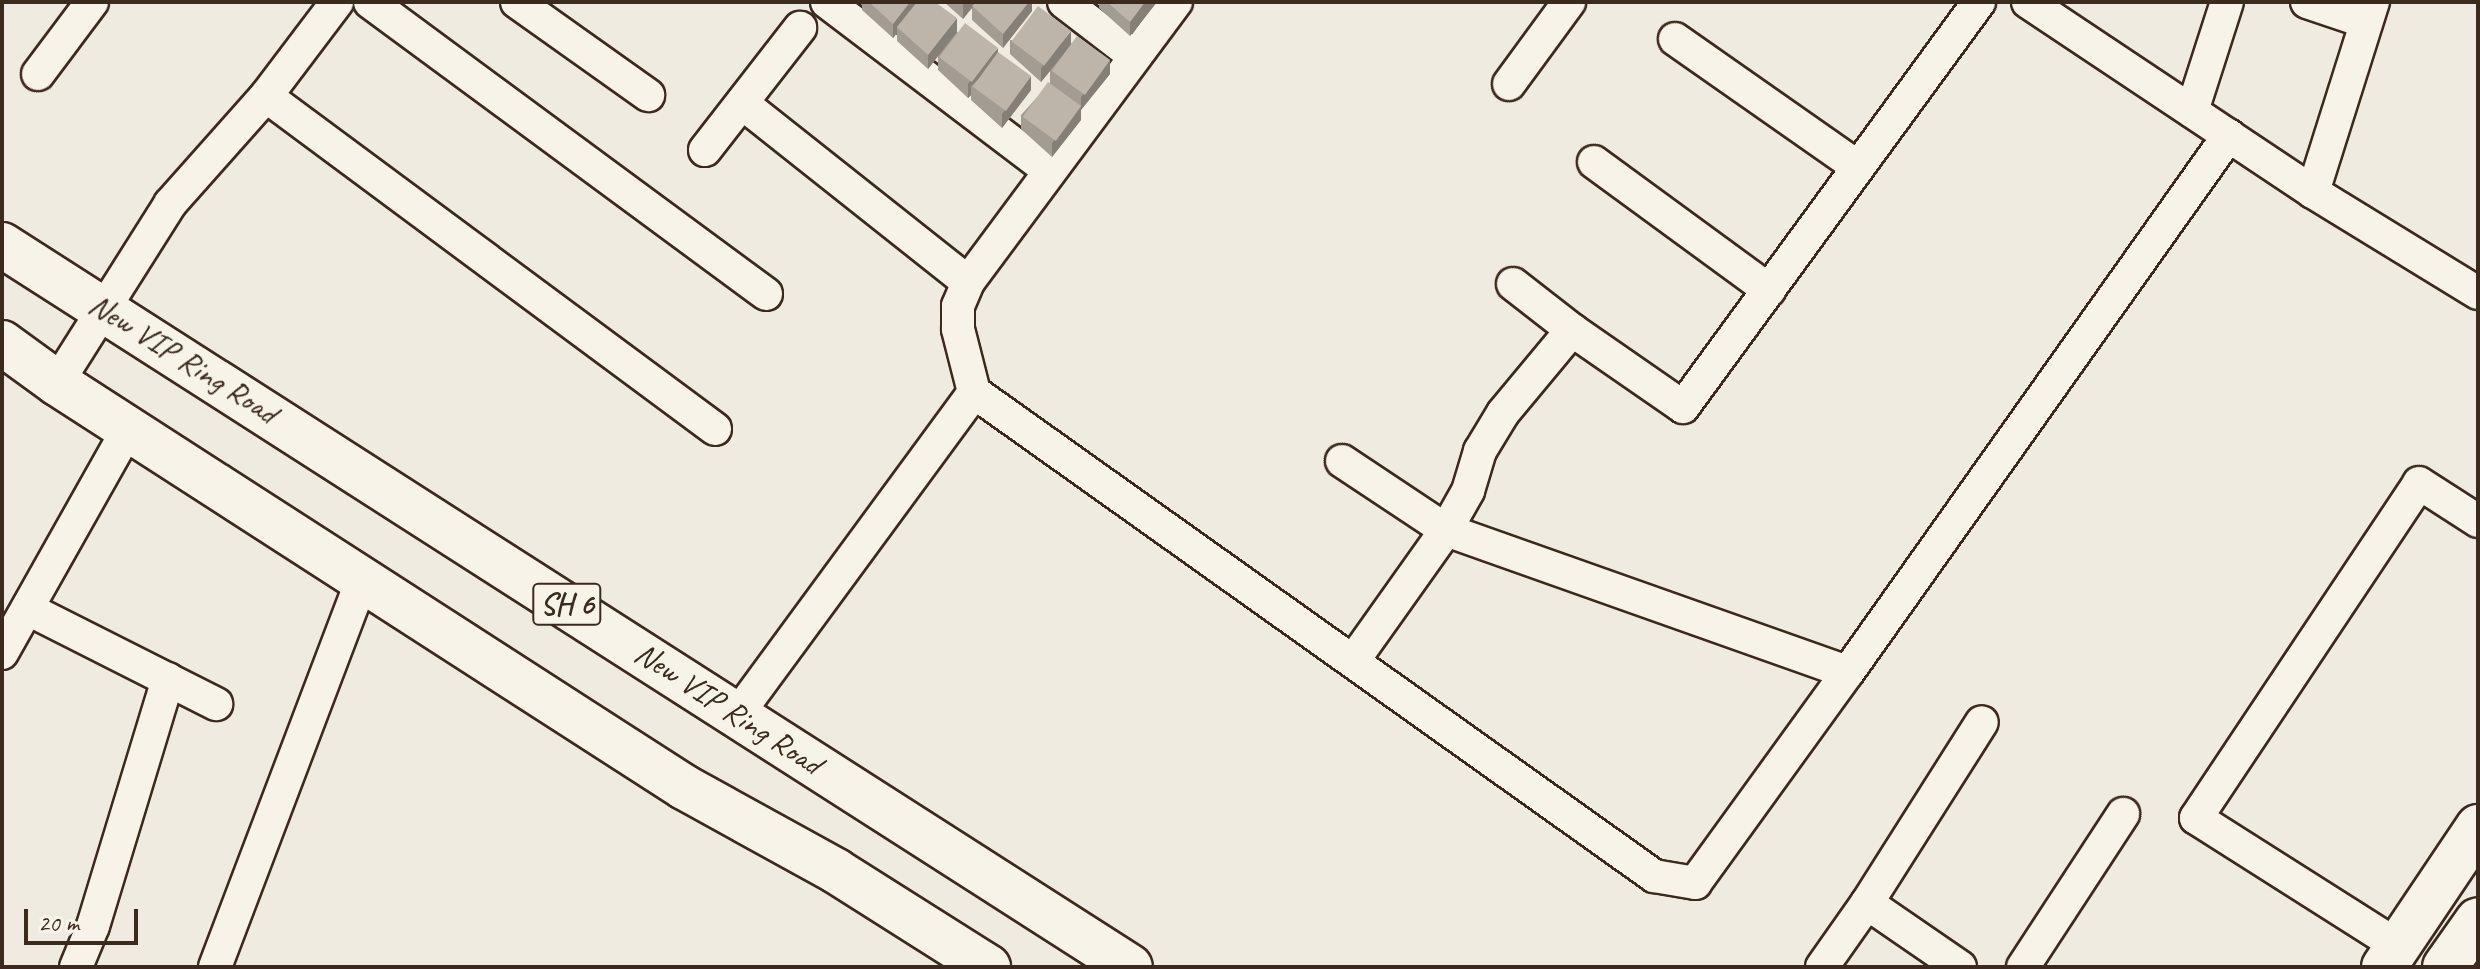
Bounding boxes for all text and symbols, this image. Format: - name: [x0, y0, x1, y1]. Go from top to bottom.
- street label: New VIP Ring Road: [81, 286, 285, 432]
- road number: SH 6: [531, 578, 603, 630]
- street label: New VIP Ring Road: [627, 634, 829, 784]
- scale bar: [28, 893, 142, 943]
- text: 20 m: [38, 908, 79, 938]

